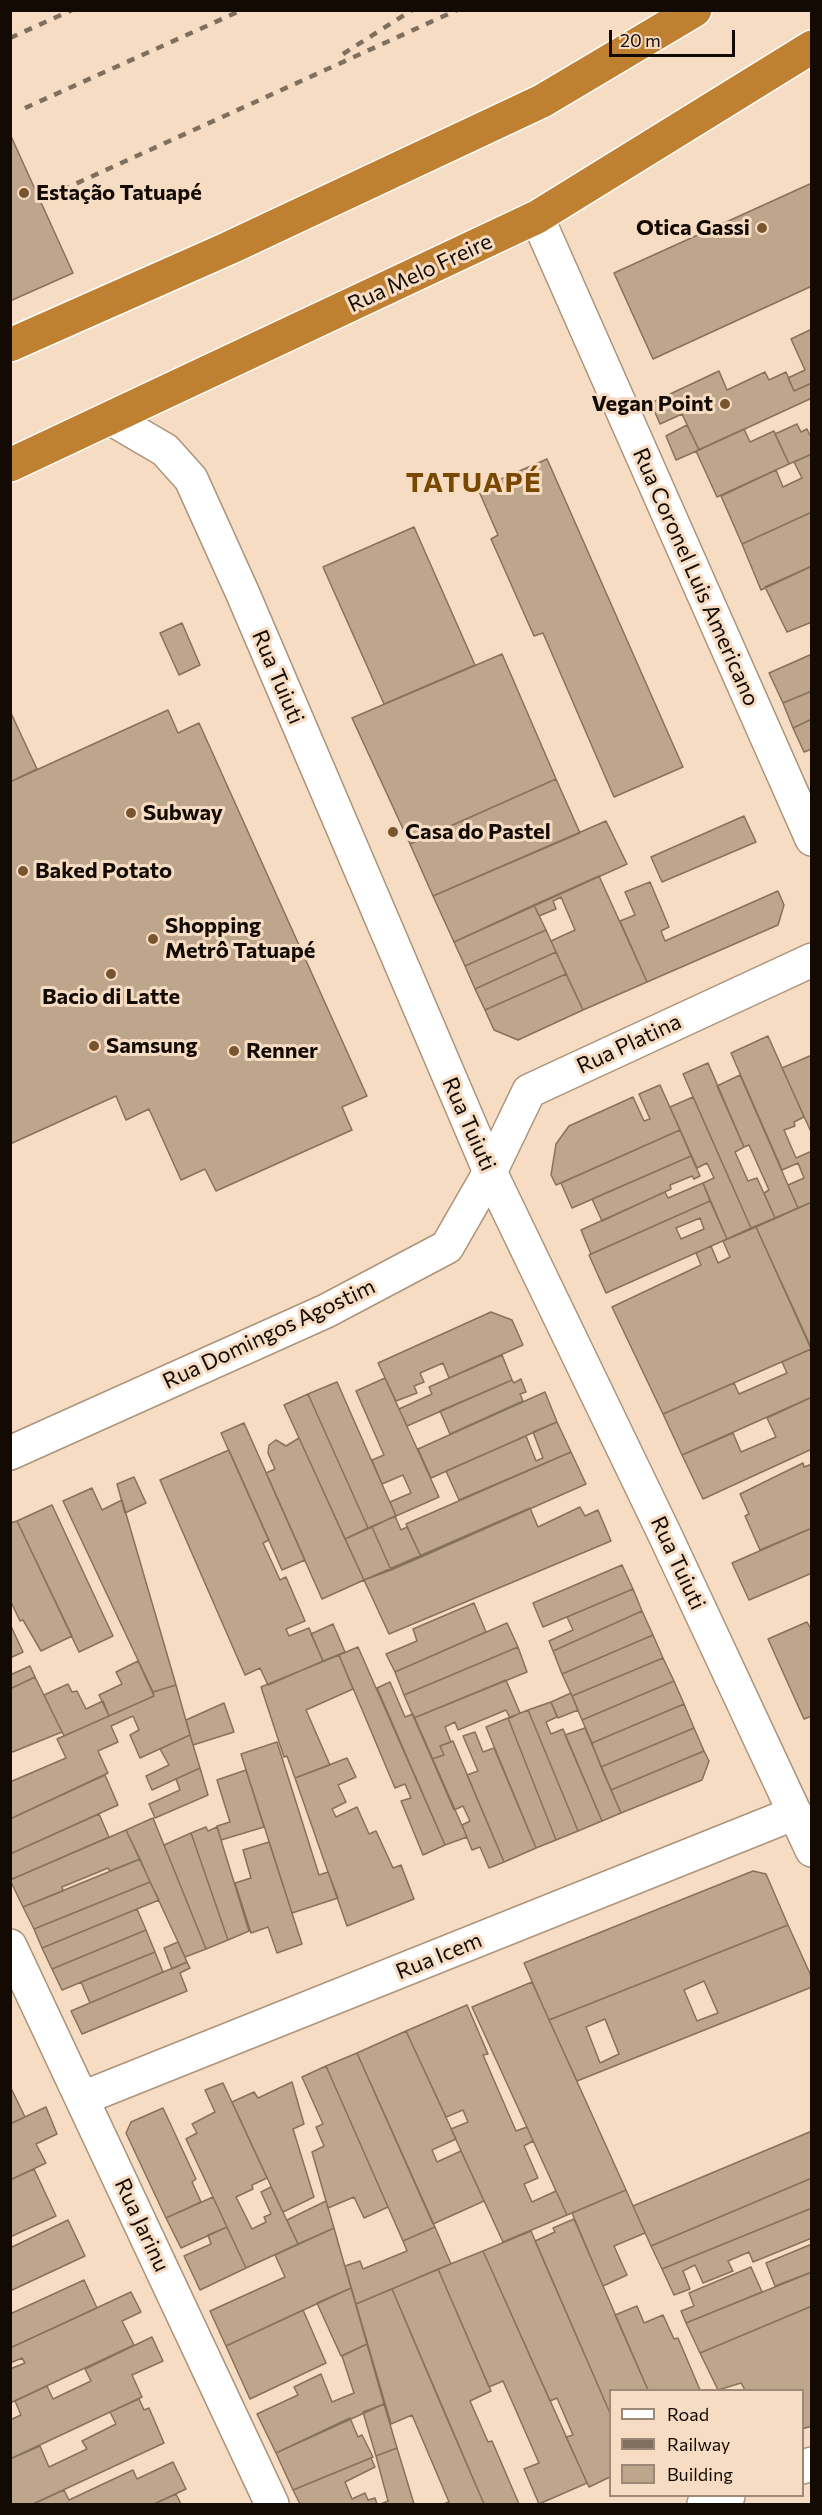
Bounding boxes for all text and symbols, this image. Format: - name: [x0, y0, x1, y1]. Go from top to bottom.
- scale bar: [612, 18, 738, 56]
- text: 20 m: [620, 29, 661, 51]
- place label: Estação Tatuapé: [36, 180, 202, 206]
- marker: Estação Tatuapé: [17, 186, 31, 200]
- place label: Otica Gassi: [636, 215, 750, 241]
- marker: Otica Gassi: [755, 221, 769, 235]
- street label: Rua Melo Freire: [344, 228, 496, 318]
- place label: Vegan Point: [592, 391, 713, 417]
- marker: Vegan Point: [718, 397, 732, 411]
- street label: Rua Coronel Luis Americano: [627, 444, 765, 710]
- district label: TATUAPÉ: [406, 466, 542, 500]
- street label: Rua Tuiuti: [246, 626, 310, 728]
- place label: Subway: [143, 800, 223, 826]
- marker: Subway: [124, 806, 138, 820]
- place label: Casa do Pastel: [405, 819, 551, 845]
- marker: Casa do Pastel: [386, 825, 400, 839]
- place label: Baked Potato: [35, 858, 172, 884]
- marker: Baked Potato: [16, 864, 30, 878]
- place label: Shopping Metrô Tatuapé: [165, 913, 315, 964]
- marker: Shopping Metrô Tatuapé: [146, 932, 160, 946]
- marker: Bacio di Latte: [104, 967, 118, 981]
- place label: Bacio di Latte: [42, 984, 180, 1010]
- street label: Rua Platina: [573, 1008, 685, 1080]
- place label: Samsung: [106, 1033, 198, 1059]
- place label: Renner: [246, 1038, 318, 1064]
- marker: Samsung: [87, 1039, 101, 1053]
- marker: Renner: [227, 1044, 241, 1058]
- street label: Rua Tuiuti: [437, 1073, 501, 1175]
- street label: Rua Domingos Agostim: [159, 1273, 379, 1395]
- street label: Rua Tuiuti: [645, 1512, 711, 1614]
- street label: Rua Icem: [392, 1927, 486, 1985]
- street label: Rua Jarinu: [109, 2174, 175, 2276]
- legend: [609, 2389, 804, 2497]
- text: Road: [667, 2403, 709, 2425]
- text: Railway: [667, 2433, 730, 2455]
- text: Building: [667, 2463, 733, 2485]

